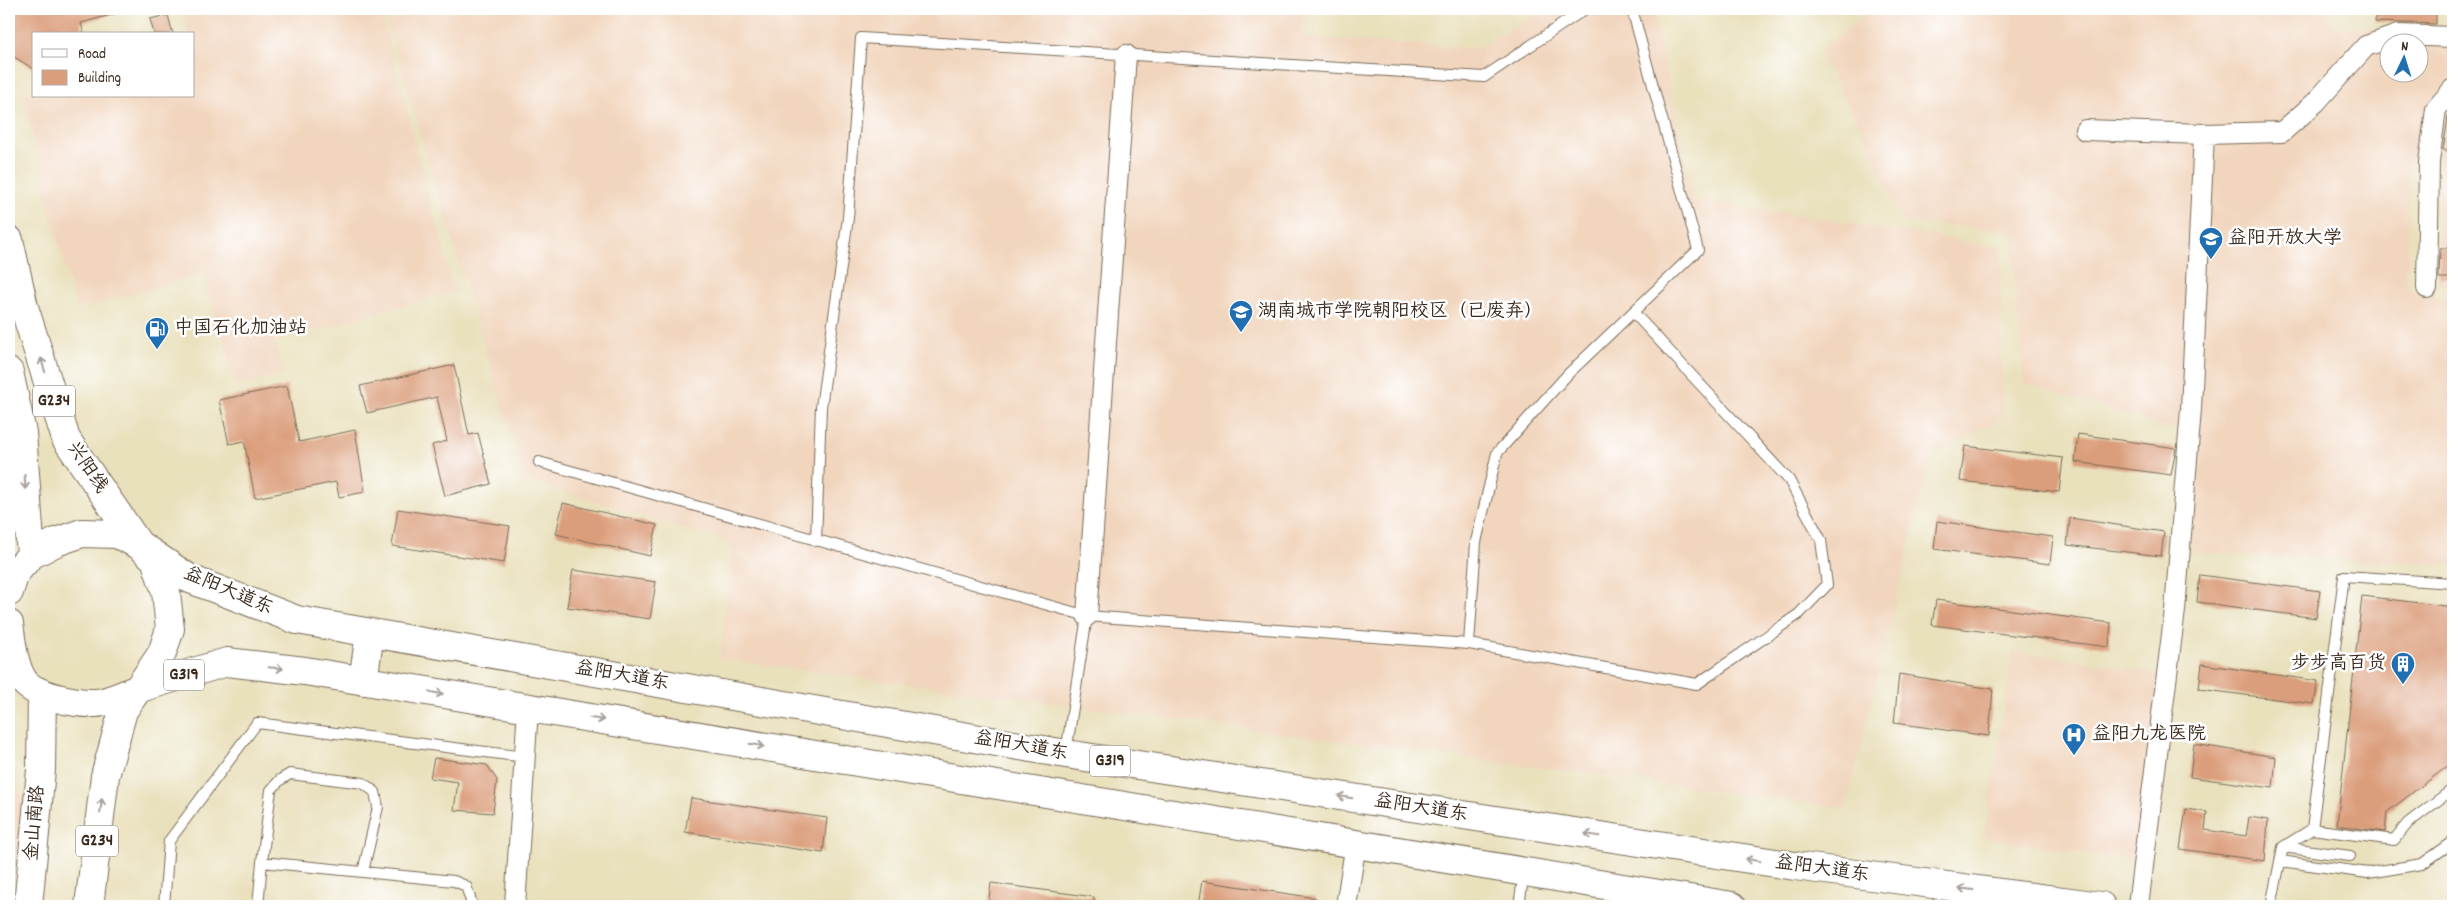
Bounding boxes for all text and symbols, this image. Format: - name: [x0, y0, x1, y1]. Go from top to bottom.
- legend: [32, 32, 195, 98]
- north arrow: [2380, 32, 2430, 82]
- text: N: [2401, 37, 2409, 57]
- text: Road: [78, 44, 106, 66]
- text: Building: [78, 68, 121, 90]
- school or university icon: 益阳开放大学: [2198, 226, 2224, 260]
- place label: 益阳开放大学: [2228, 226, 2342, 253]
- school or university icon: 湖南城市学院朝阳校区（已废弃）: [1228, 299, 1254, 333]
- place label: 湖南城市学院朝阳校区（已废弃）: [1258, 299, 1543, 326]
- fuel station icon: 中国石化加油站: [144, 316, 170, 350]
- place label: 中国石化加油站: [174, 316, 307, 343]
- one-way arrow: [37, 357, 47, 373]
- road number: G234: [33, 386, 75, 416]
- street label: 兴阳线: [59, 437, 113, 499]
- one-way arrow: [21, 474, 30, 490]
- street label: 益阳大道东: [179, 561, 277, 623]
- place label: 步步高百货: [2291, 651, 2386, 678]
- building icon: 步步高百货: [2390, 651, 2416, 685]
- street label: 益阳大道东: [573, 655, 671, 699]
- road number: G319: [164, 660, 204, 690]
- one-way arrow: [268, 663, 284, 673]
- one-way arrow: [428, 688, 444, 698]
- one-way arrow: [588, 714, 604, 724]
- hospital icon: 益阳九龙医院: [2061, 722, 2087, 756]
- place label: 益阳九龙医院: [2092, 722, 2206, 749]
- street label: 益阳大道东: [972, 725, 1070, 769]
- one-way arrow: [749, 741, 765, 751]
- road number: G319: [1090, 746, 1130, 776]
- street label: 金山南路: [19, 784, 53, 862]
- street label: 益阳大道东: [1372, 788, 1470, 830]
- one-way arrow: [1338, 792, 1354, 802]
- one-way arrow: [96, 798, 106, 814]
- road number: G234: [76, 826, 118, 856]
- one-way arrow: [1585, 830, 1601, 840]
- street label: 益阳大道东: [1773, 850, 1871, 890]
- one-way arrow: [1745, 855, 1761, 865]
- one-way arrow: [1958, 884, 1974, 894]

